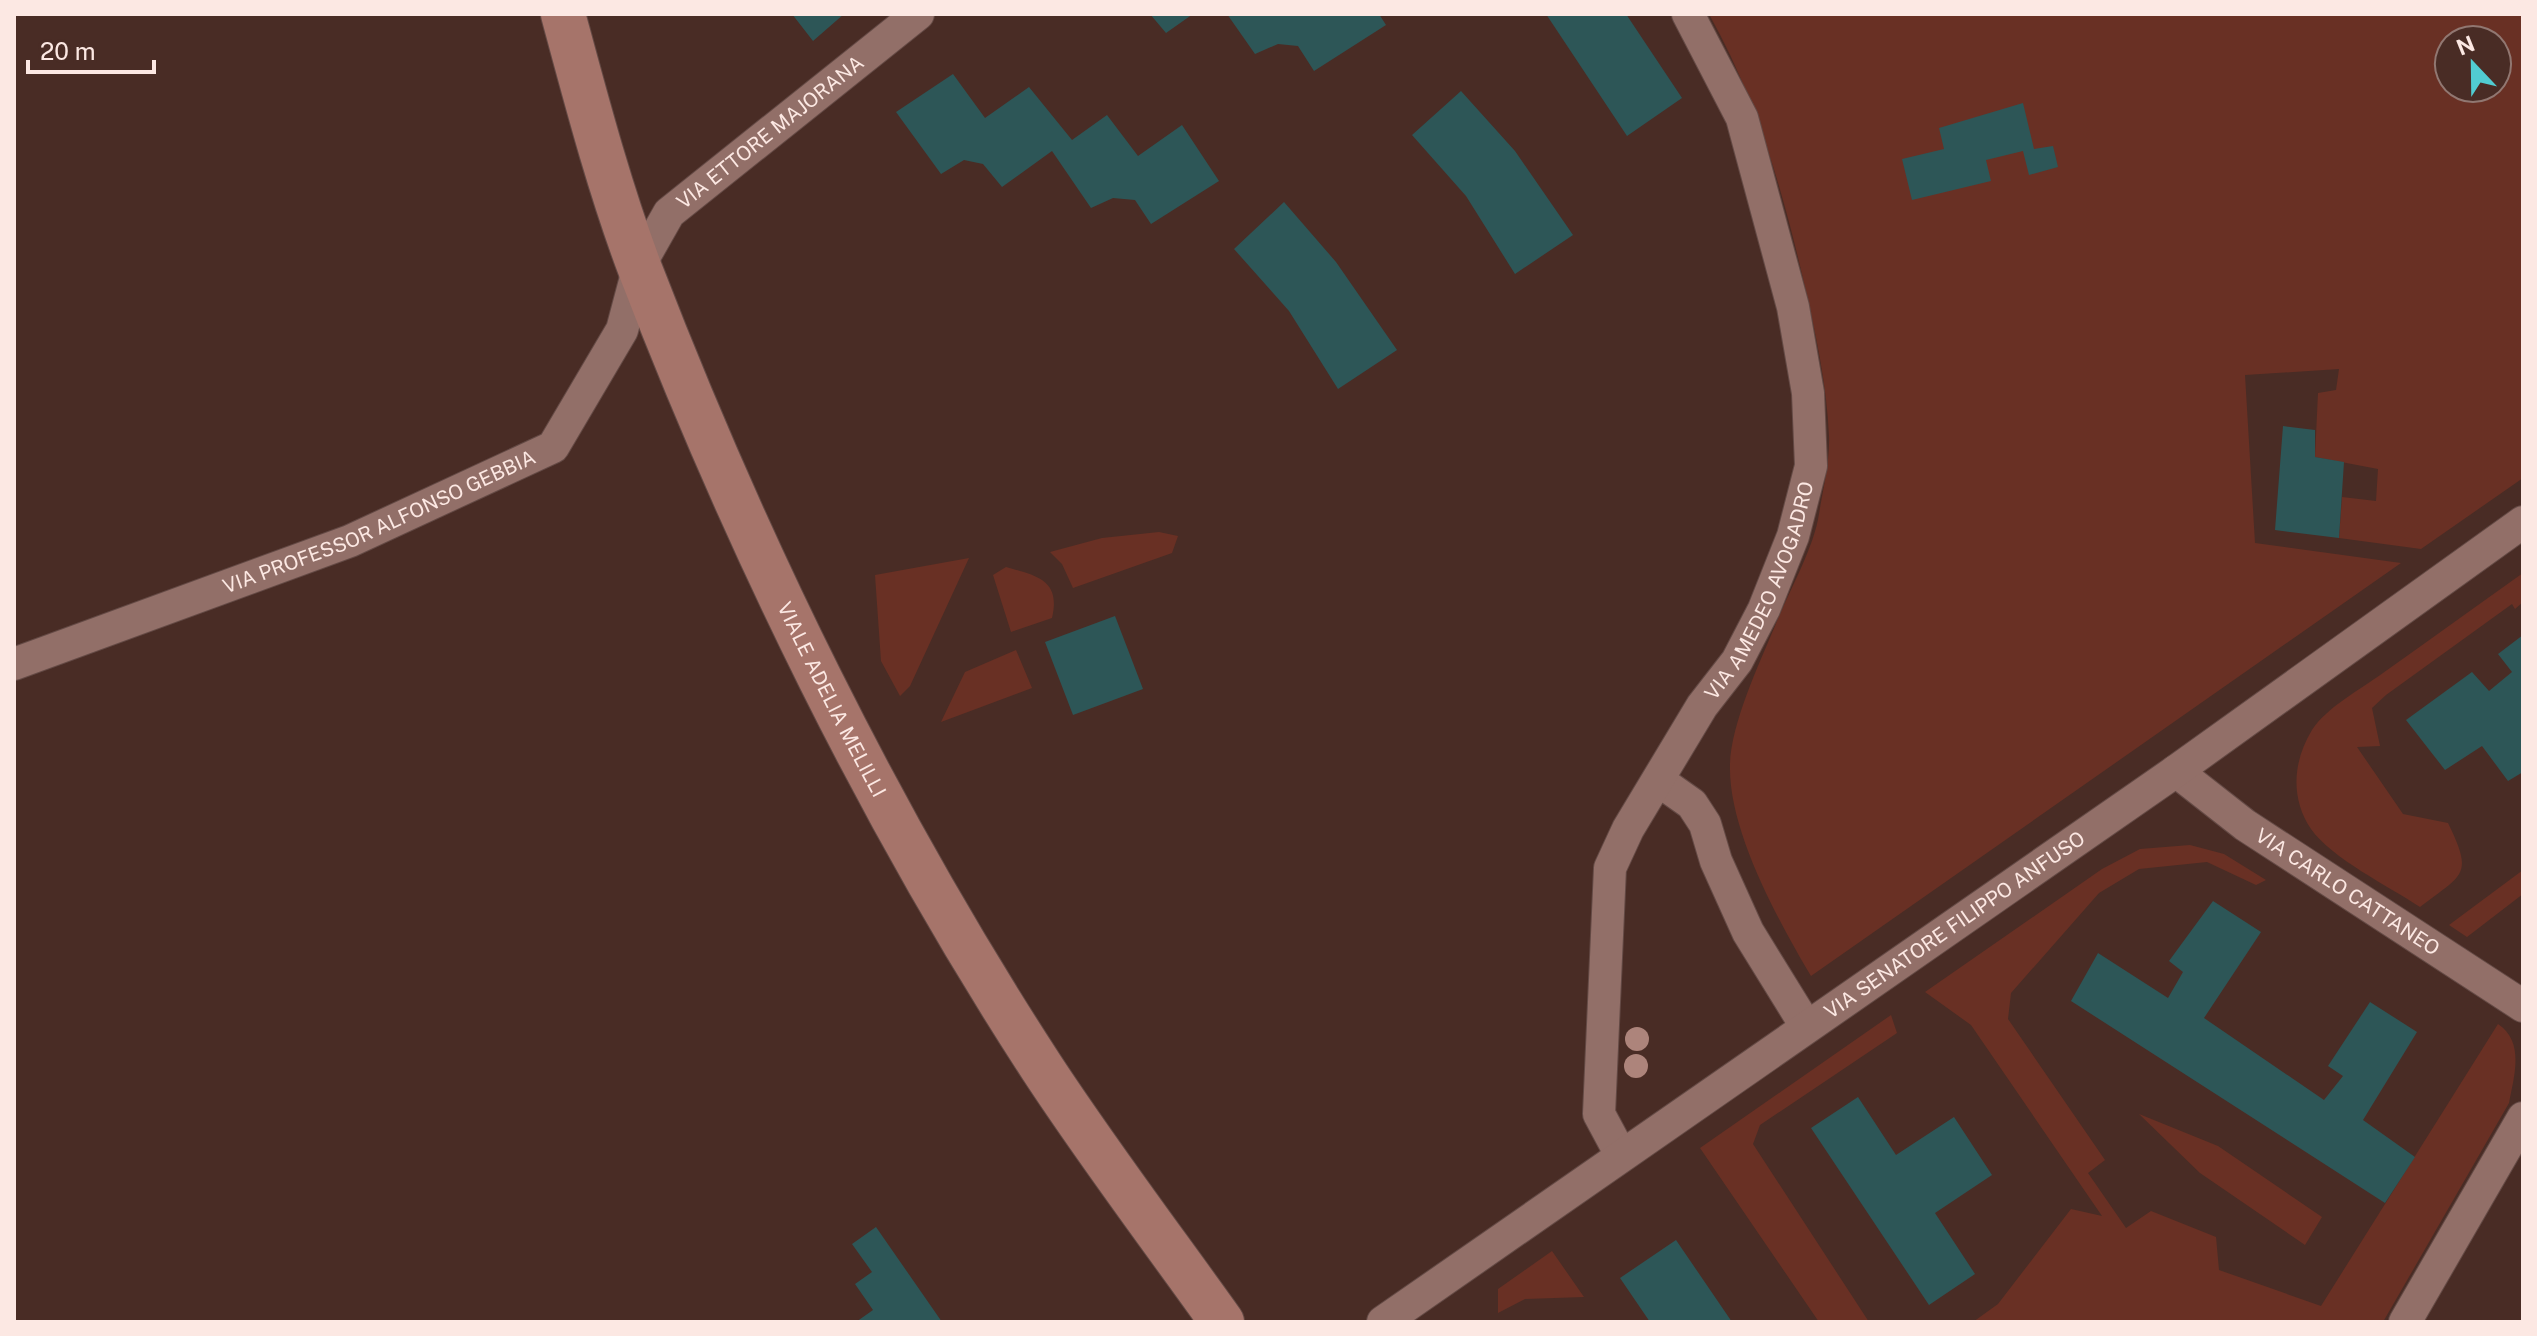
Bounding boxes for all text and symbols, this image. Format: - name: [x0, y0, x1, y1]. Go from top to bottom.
- scale bar: [28, 24, 154, 74]
- north arrow: [2433, 24, 2513, 104]
- text: N: [2453, 30, 2478, 61]
- text: 20 m: [40, 37, 96, 65]
- street label: VIA ETTORE MAJORANA: [672, 50, 868, 214]
- street label: VIA PROFESSOR ALFONSO GEBBIA: [220, 445, 539, 599]
- street label: VIA AMEDEO AVOGADRO: [1699, 479, 1819, 705]
- street label: VIALE ADELIA MELILLI: [772, 598, 891, 801]
- street label: VIA CARLO CATTANEO: [2251, 823, 2444, 960]
- street label: VIA SENATORE FILIPPO ANFUSO: [1820, 826, 2089, 1024]

